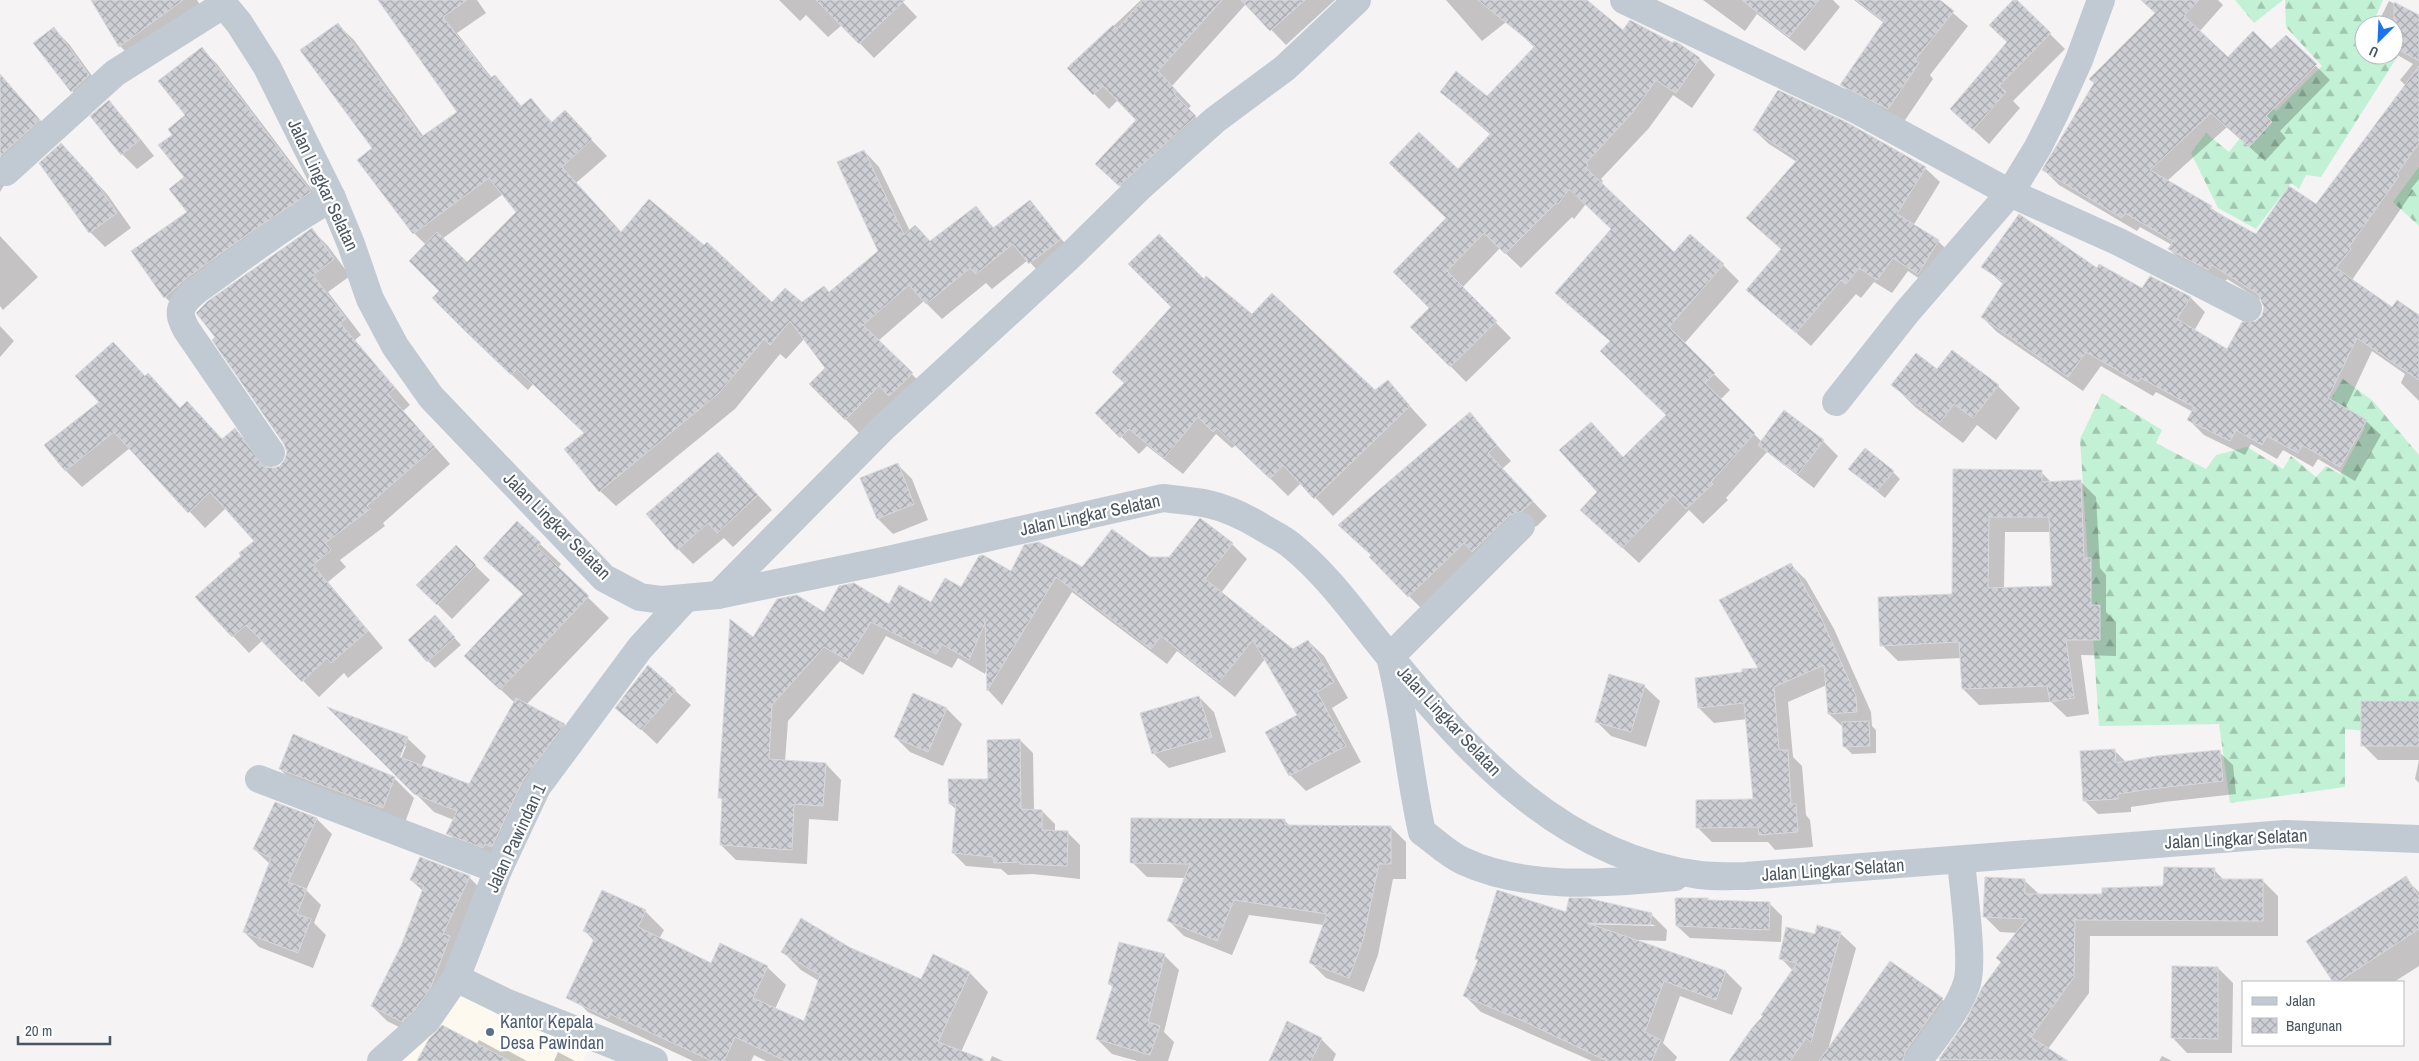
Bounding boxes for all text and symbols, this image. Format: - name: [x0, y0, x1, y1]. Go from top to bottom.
- north arrow: [2354, 15, 2404, 65]
- text: U: [2366, 42, 2381, 62]
- street label: Jalan Lingkar Selatan: [282, 115, 365, 255]
- street label: Jalan Lingkar Selatan: [498, 466, 617, 585]
- street label: Jalan Lingkar Selatan: [1017, 487, 1162, 542]
- street label: Jalan Lingkar Selatan: [1392, 660, 1507, 781]
- street label: Jalan Pawindan 1: [479, 779, 552, 896]
- street label: Jalan Lingkar Selatan: [2164, 822, 2308, 855]
- street label: Jalan Lingkar Selatan: [1761, 852, 1905, 887]
- legend: [2242, 981, 2404, 1046]
- text: Jalan: [2286, 990, 2315, 1011]
- place label: Kantor Kepala Desa Pawindan: [500, 1009, 604, 1055]
- scale bar: [18, 1014, 110, 1046]
- text: Bangunan: [2286, 1015, 2342, 1036]
- text: 20 m: [25, 1020, 52, 1041]
- marker: Kantor Kepala Desa Pawindan: [484, 1026, 496, 1038]

